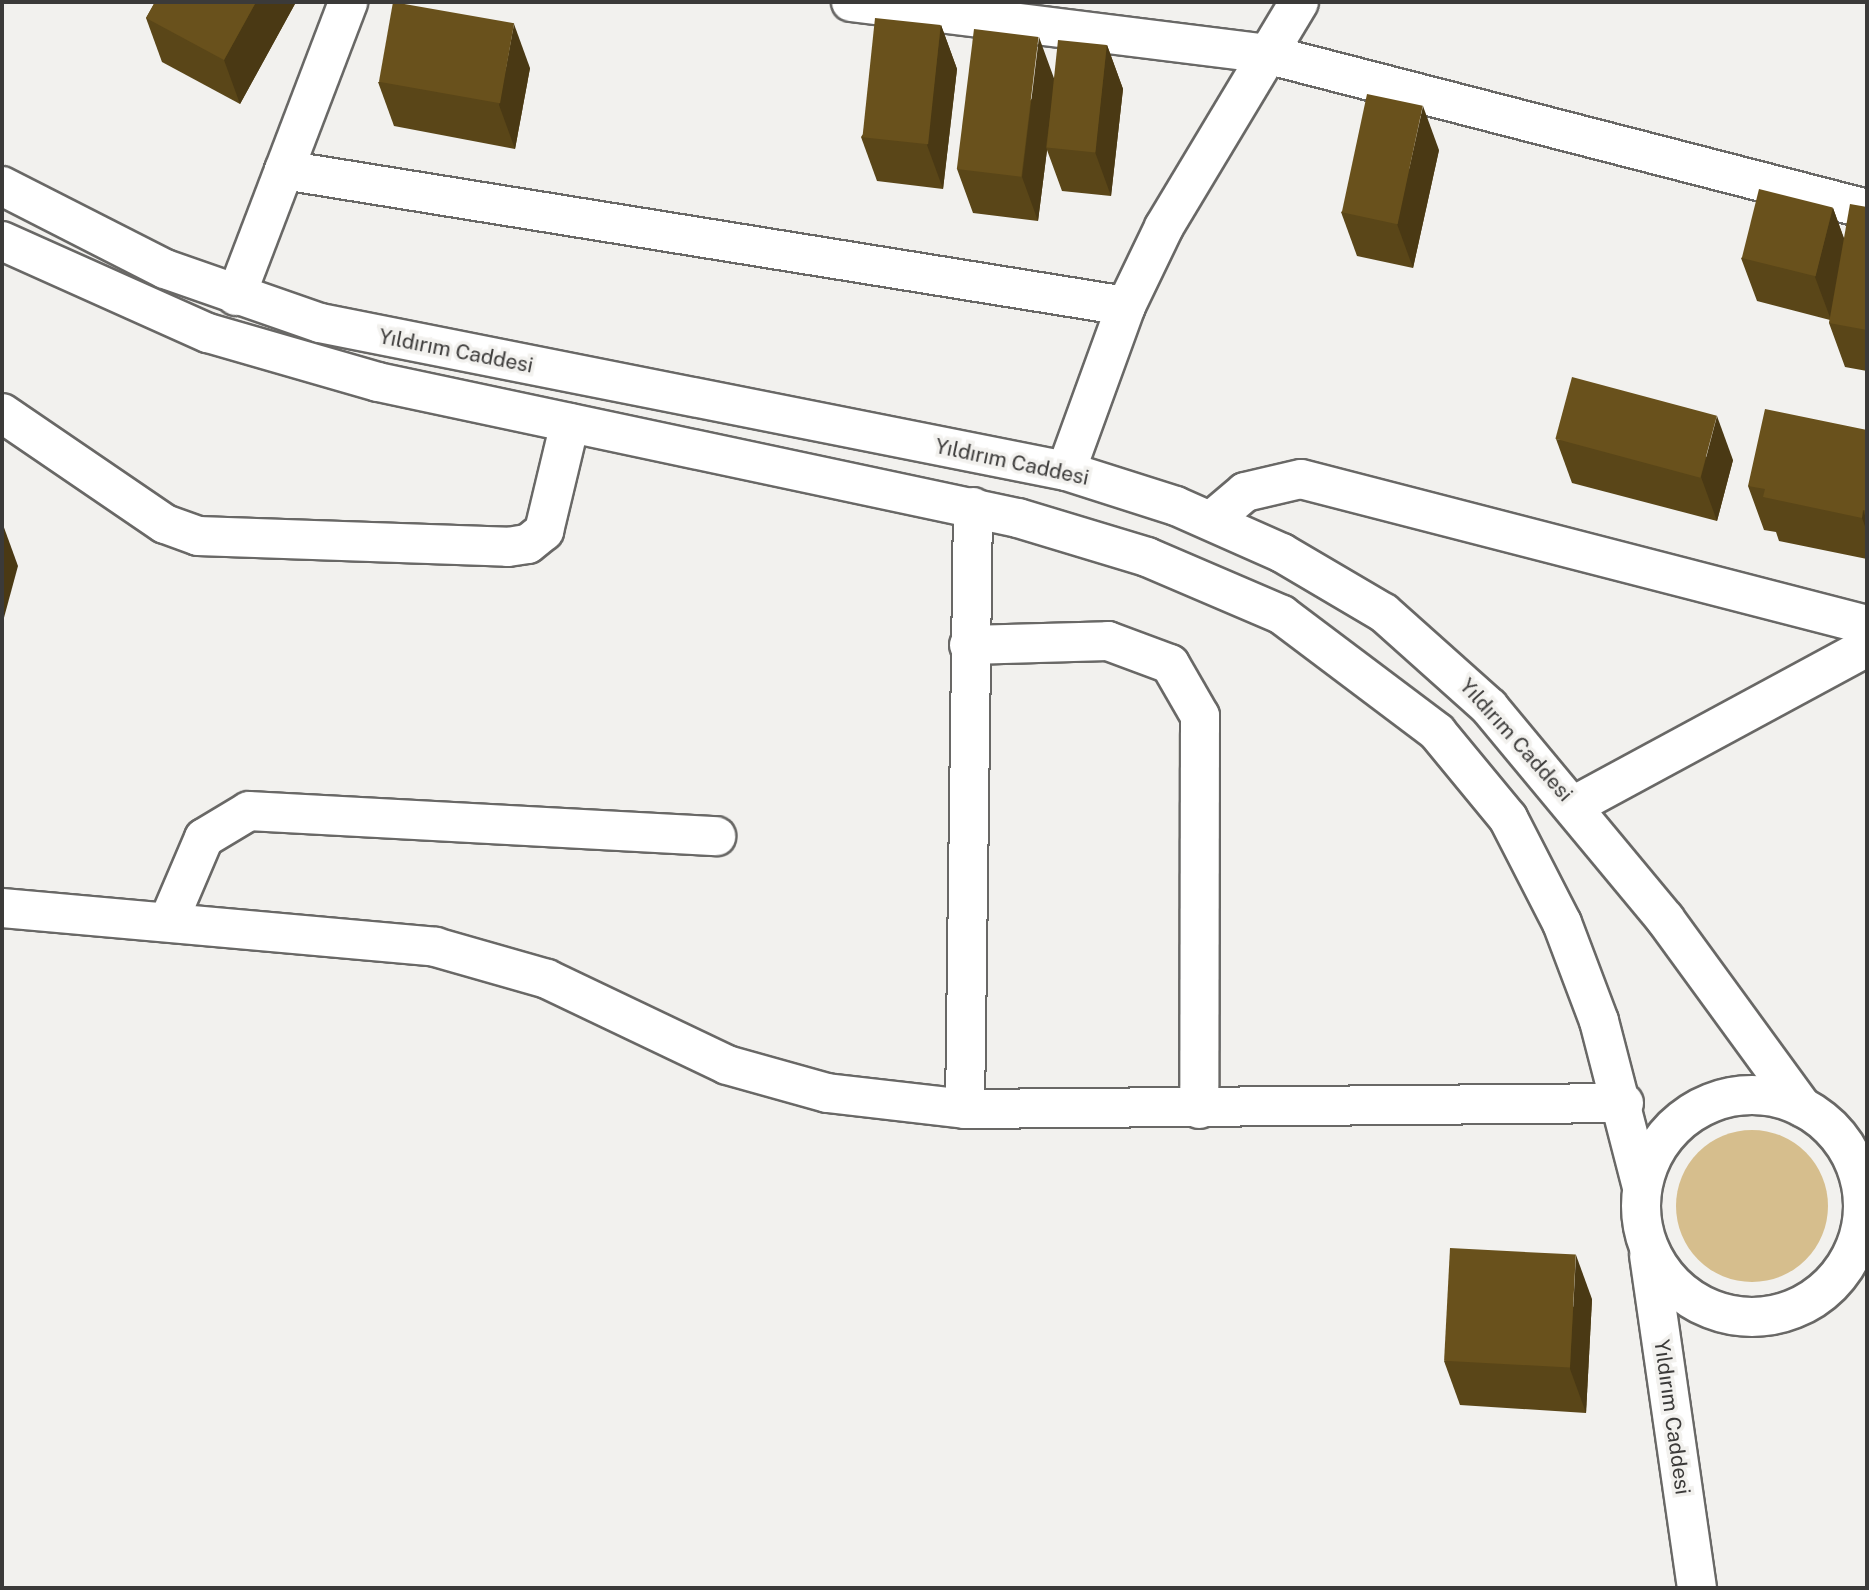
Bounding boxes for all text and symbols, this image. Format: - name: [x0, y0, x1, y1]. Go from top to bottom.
- street label: Yıldırım Caddesi: [377, 324, 535, 378]
- street label: Yıldırım Caddesi: [933, 433, 1091, 491]
- street label: Yıldırım Caddesi: [1454, 673, 1578, 807]
- street label: Yıldırım Caddesi: [1649, 1338, 1695, 1496]

